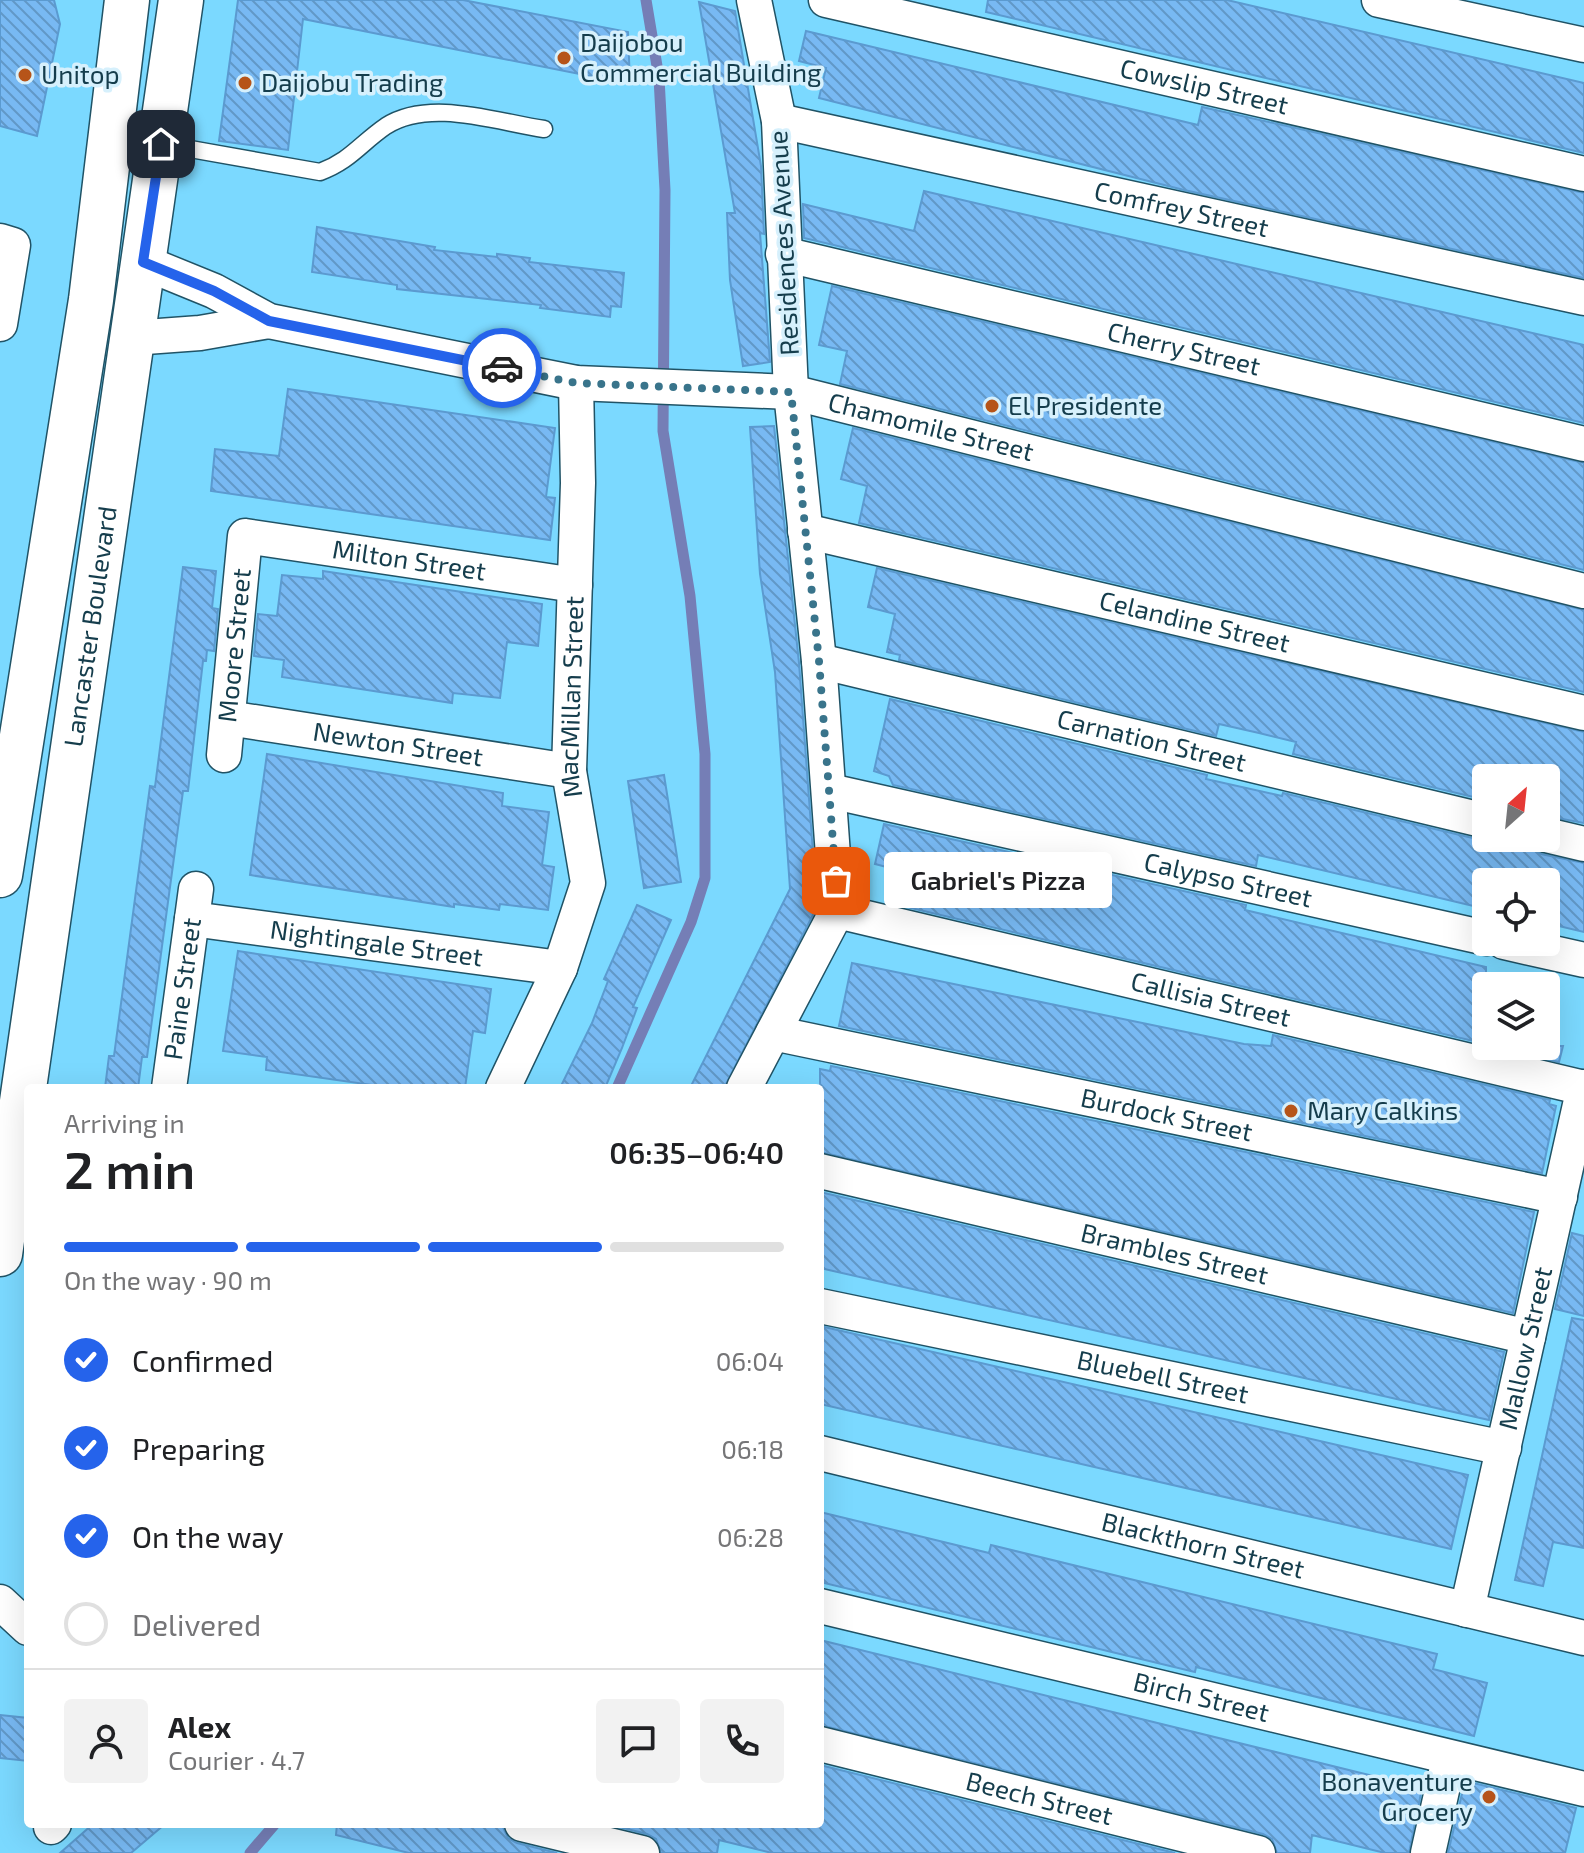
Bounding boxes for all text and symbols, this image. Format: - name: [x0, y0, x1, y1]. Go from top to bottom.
- place label: Daijobou Commercial Building: [580, 26, 822, 87]
- marker: Daijobou Commercial Building: [555, 49, 573, 67]
- street label: Cowslip Street: [1117, 51, 1292, 120]
- place label: Unitop: [41, 58, 120, 89]
- marker: Unitop: [16, 66, 34, 84]
- place label: Daijobu Trading: [261, 66, 443, 97]
- marker: Daijobu Trading: [236, 74, 254, 92]
- pin: [127, 110, 195, 178]
- icon: home: [139, 122, 183, 166]
- street label: Residences Avenue: [761, 130, 804, 356]
- street label: Comfrey Street: [1092, 174, 1272, 242]
- street label: Cherry Street: [1105, 315, 1264, 381]
- courier: [462, 328, 542, 408]
- icon: car: [480, 346, 524, 390]
- street label: Chamomile Street: [825, 385, 1037, 466]
- place label: El Presidente: [1008, 389, 1162, 420]
- marker: El Presidente: [983, 397, 1001, 415]
- street label: Lancaster Boulevard: [56, 504, 122, 749]
- street label: Milton Street: [331, 532, 488, 586]
- street label: Moore Street: [210, 567, 256, 724]
- street label: Celandine Street: [1097, 583, 1293, 658]
- street label: MacMillan Street: [552, 595, 588, 800]
- street label: Carnation Street: [1054, 702, 1250, 777]
- street label: Newton Street: [311, 714, 485, 771]
- north arrow: [1472, 764, 1560, 852]
- map controls: [1472, 764, 1560, 1060]
- street label: Calypso Street: [1142, 845, 1315, 913]
- pin: [802, 847, 870, 915]
- callout: Gabriel's Pizza: [884, 853, 1112, 909]
- icon: bag: [814, 859, 858, 903]
- text: Gabriel's Pizza: [910, 864, 1086, 895]
- button: locate: [1472, 868, 1560, 956]
- street label: Nightingale Street: [268, 913, 485, 972]
- street label: Paine Street: [156, 916, 206, 1062]
- street label: Callisia Street: [1128, 964, 1294, 1032]
- button: layers: [1472, 972, 1560, 1060]
- street label: Burdock Street: [1078, 1081, 1256, 1147]
- place label: Mary Calkins: [1307, 1094, 1458, 1125]
- marker: Mary Calkins: [1282, 1102, 1300, 1120]
- text: Arriving in: [64, 1107, 185, 1138]
- text: 06:35–06:40: [609, 1134, 784, 1170]
- text: 2 min: [64, 1137, 195, 1199]
- street label: Brambles Street: [1078, 1216, 1272, 1290]
- text: On the way · 90 m: [64, 1264, 272, 1295]
- street label: Mallow Street: [1491, 1264, 1557, 1433]
- icon: check: [64, 1338, 108, 1382]
- text: Confirmed: [132, 1342, 273, 1378]
- street label: Bluebell Street: [1074, 1343, 1252, 1409]
- text: 06:04: [716, 1345, 784, 1376]
- icon: check: [64, 1426, 108, 1470]
- text: Preparing: [132, 1430, 265, 1466]
- text: 06:18: [721, 1433, 784, 1464]
- street label: Blackthorn Street: [1099, 1505, 1308, 1584]
- icon: check: [64, 1514, 108, 1558]
- text: On the way: [132, 1518, 284, 1554]
- text: 06:28: [717, 1521, 784, 1552]
- text: Delivered: [132, 1606, 261, 1642]
- street label: Birch Street: [1131, 1665, 1273, 1727]
- button: person: [64, 1699, 148, 1783]
- button: chat: [596, 1699, 680, 1783]
- button: phone: [700, 1699, 784, 1783]
- text: Alex: [168, 1708, 231, 1744]
- text: Courier · 4.7: [168, 1744, 305, 1775]
- street label: Beech Street: [963, 1764, 1116, 1830]
- place label: Bonaventure Grocery: [1321, 1765, 1473, 1826]
- marker: Bonaventure Grocery: [1480, 1788, 1498, 1806]

